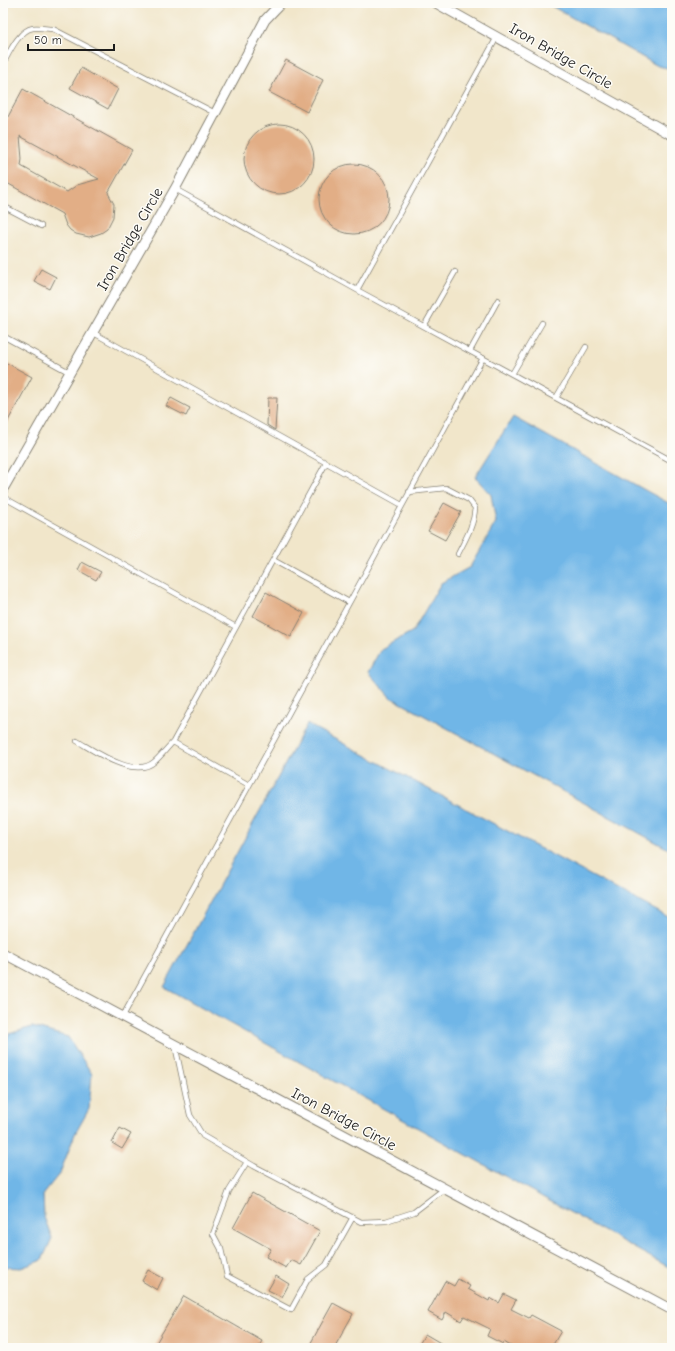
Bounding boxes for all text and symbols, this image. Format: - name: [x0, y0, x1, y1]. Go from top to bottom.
- street label: Iron Bridge Circle: [506, 19, 616, 93]
- scale bar: [28, 26, 114, 52]
- text: 50 m: [34, 33, 62, 47]
- street label: Iron Bridge Circle: [93, 184, 167, 294]
- street label: Iron Bridge Circle: [289, 1084, 400, 1154]

